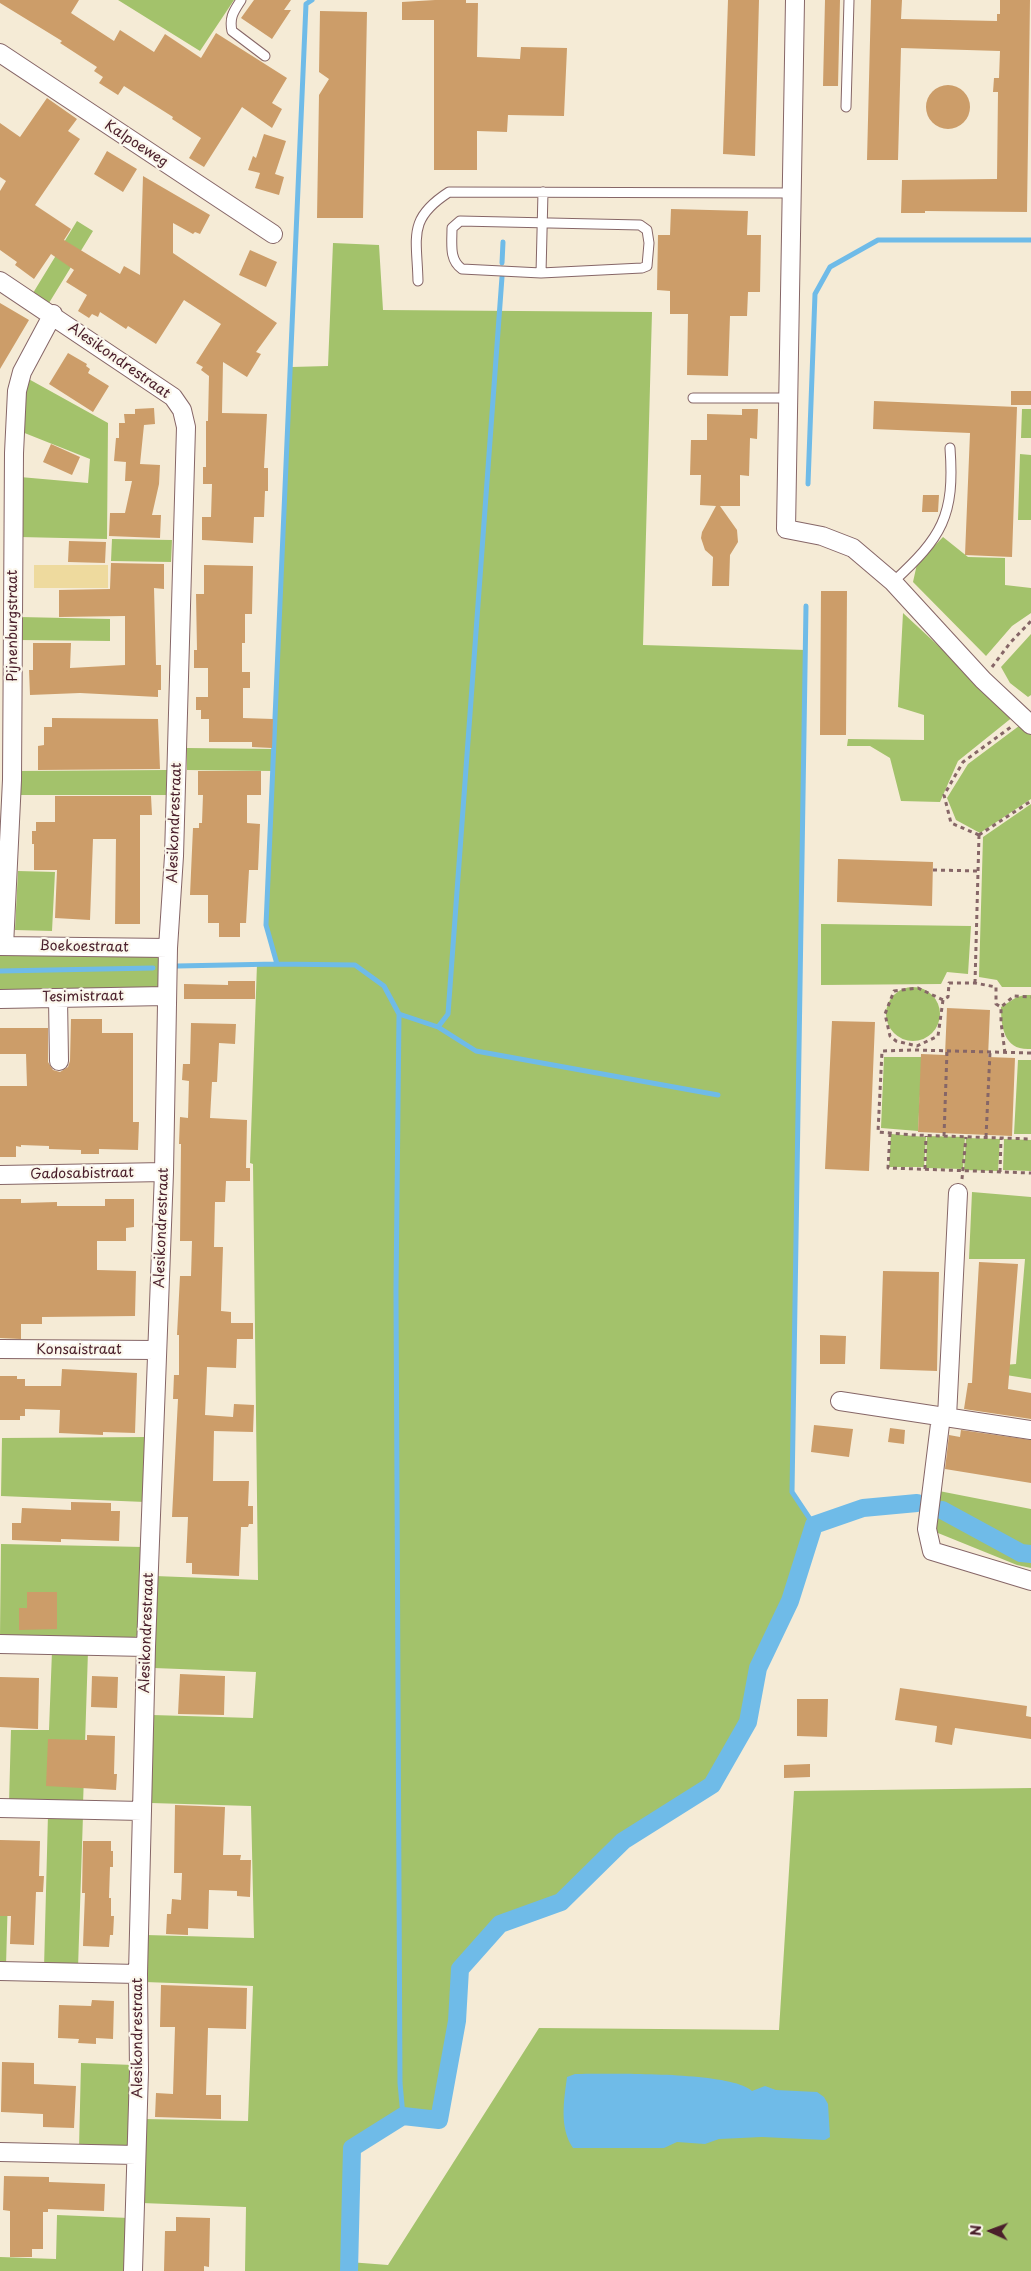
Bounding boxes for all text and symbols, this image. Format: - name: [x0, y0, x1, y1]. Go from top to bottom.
- street label: Kalpoeweg: [101, 117, 171, 171]
- street label: Alesikondrestraat: [65, 320, 173, 402]
- street label: Pijnenburgstraat: [5, 570, 21, 682]
- street label: Alesikondrestraat: [165, 762, 185, 884]
- street label: Boekoestraat: [39, 938, 129, 956]
- street label: Tesimistraat: [42, 988, 124, 1006]
- street label: Gadosabistraat: [30, 1165, 134, 1183]
- street label: Alesikondrestraat: [152, 1167, 172, 1289]
- street label: Konsaistraat: [36, 1342, 122, 1358]
- street label: Alesikondrestraat: [137, 1572, 157, 1694]
- street label: Alesikondrestraat: [130, 1978, 146, 2098]
- north arrow: [966, 2206, 1016, 2256]
- text: N: [965, 2225, 986, 2236]

